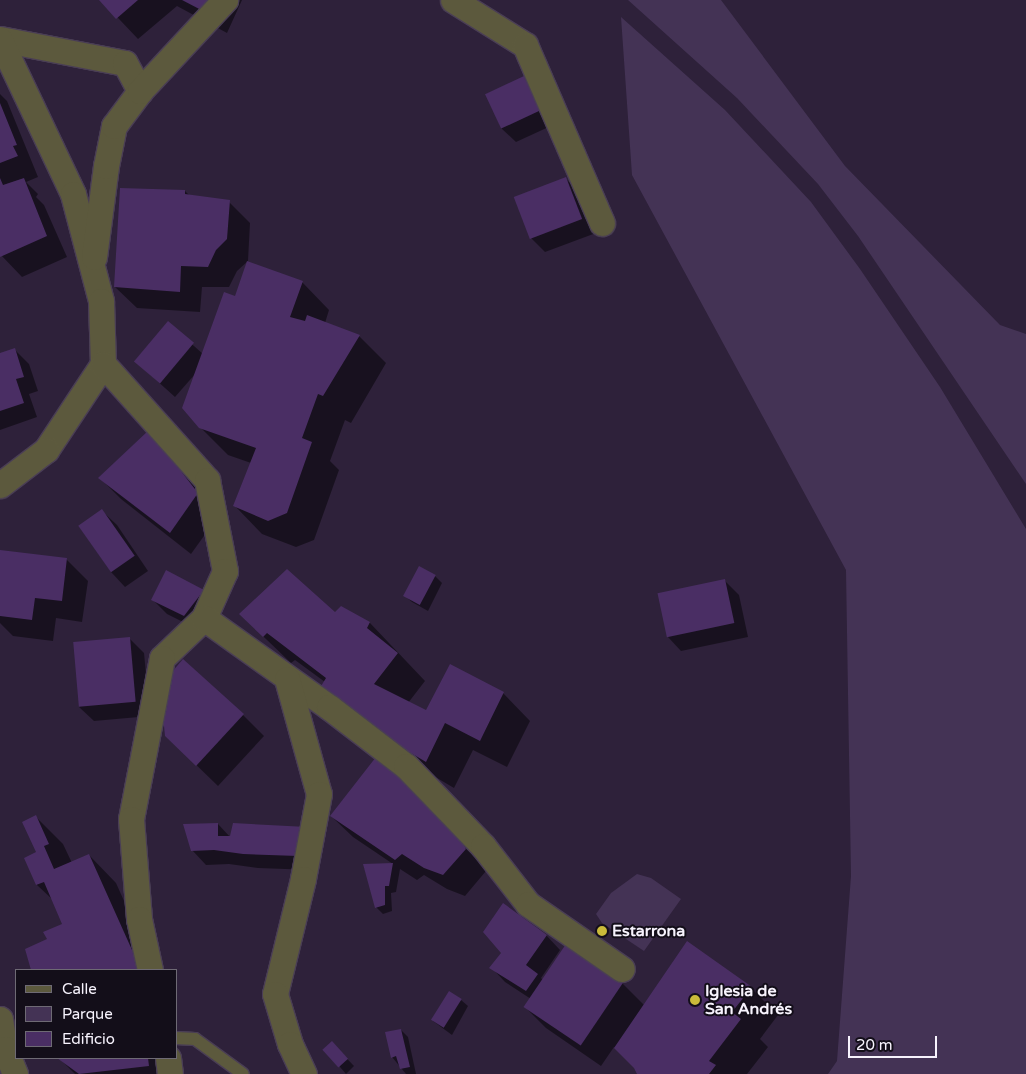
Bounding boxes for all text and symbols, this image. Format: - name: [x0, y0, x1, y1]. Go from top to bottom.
- place label: Estarrona: [612, 921, 685, 941]
- marker: Estarrona: [596, 925, 608, 937]
- legend: [15, 969, 178, 1059]
- text: Calle: [62, 980, 97, 998]
- place label: Iglesia de San Andrés: [705, 981, 792, 1019]
- marker: Iglesia de San Andrés: [689, 994, 701, 1006]
- text: Parque: [62, 1005, 113, 1023]
- scale bar: [851, 1026, 940, 1058]
- text: Edificio: [62, 1030, 115, 1048]
- text: 20 m: [856, 1036, 893, 1054]

